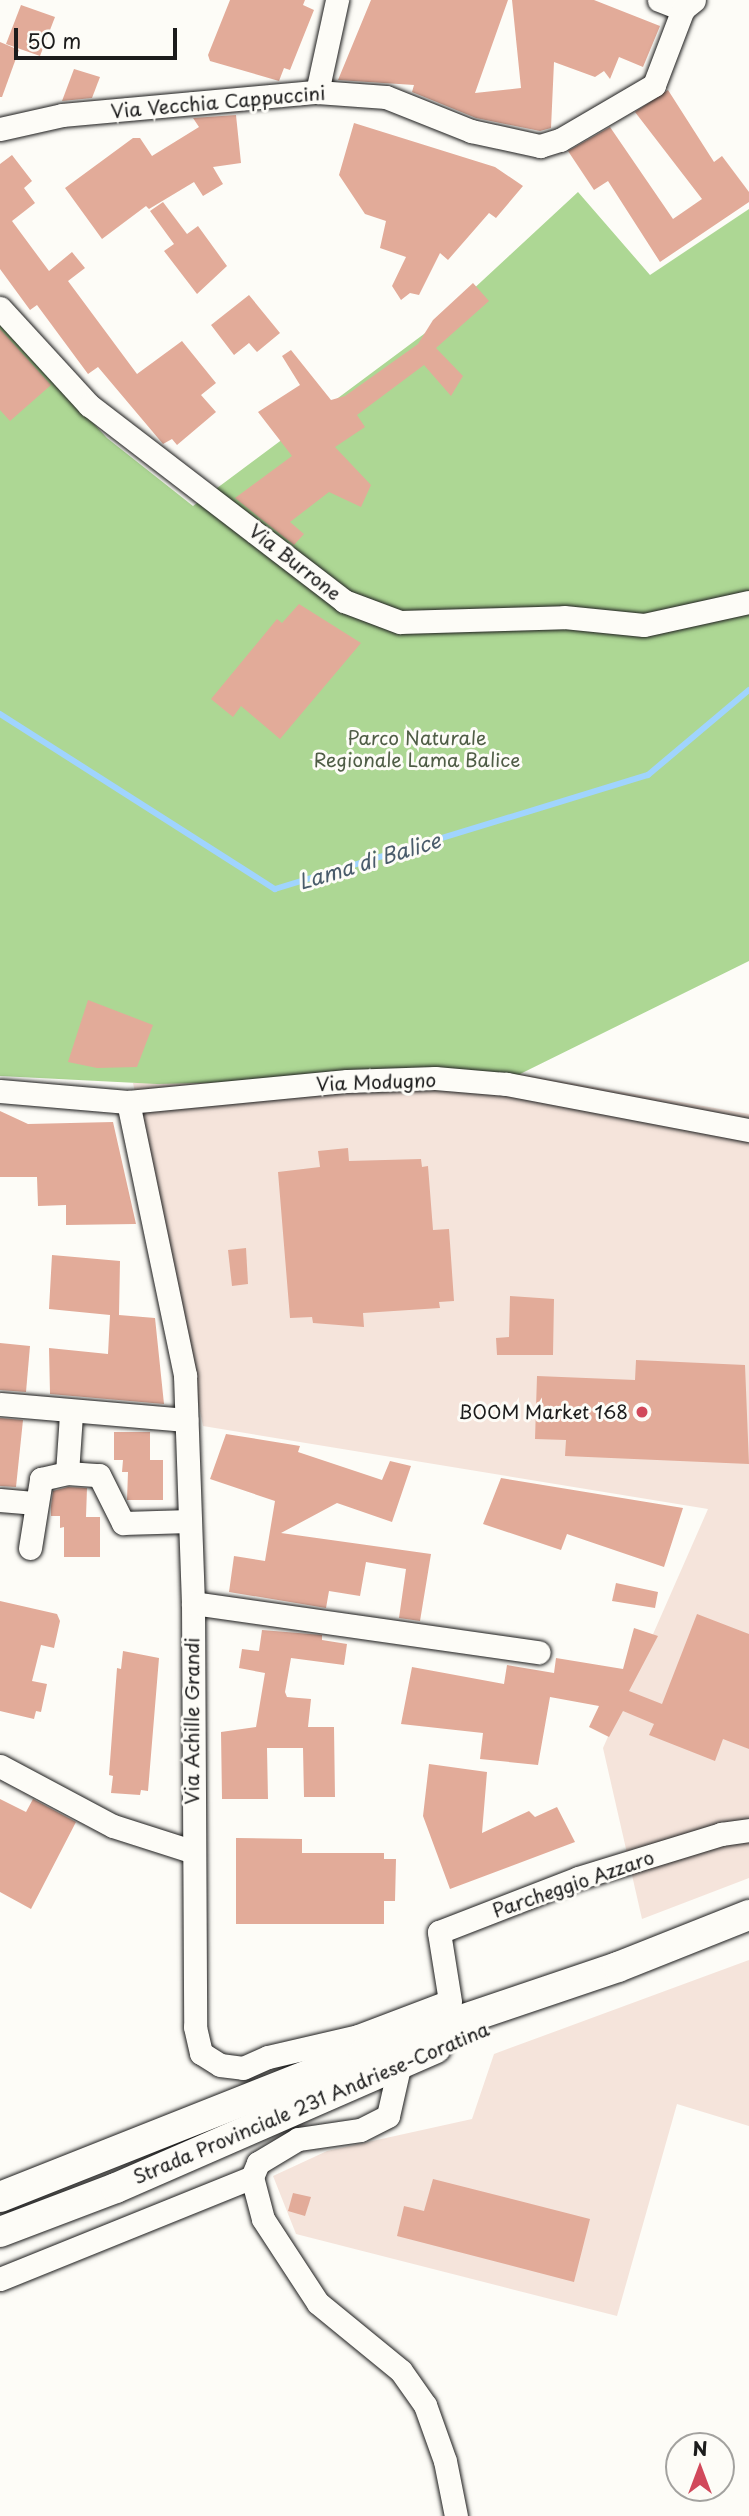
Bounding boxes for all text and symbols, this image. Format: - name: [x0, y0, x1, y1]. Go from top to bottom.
- scale bar: [18, 14, 180, 58]
- text: 50 m: [27, 24, 81, 56]
- street label: Via Vecchia Cappuccini: [110, 81, 326, 123]
- street label: Via Burrone: [244, 519, 346, 605]
- park label: Parco Naturale Regionale Lama Balice: [313, 727, 521, 771]
- water label: Lama di Balice: [294, 826, 444, 894]
- street label: Via Modugno: [316, 1069, 436, 1095]
- place label: BOOM Market 168: [453, 1401, 628, 1423]
- marker: BOOM Market 168: [634, 1404, 650, 1420]
- street label: Via Achille Grandi: [181, 1638, 203, 1804]
- street label: Parcheggio Azzaro: [489, 1845, 657, 1923]
- street label: Strada Provinciale 231 Andriese-Coratina: [130, 2017, 492, 2189]
- north arrow: [665, 2432, 735, 2502]
- text: N: [692, 2434, 708, 2462]

